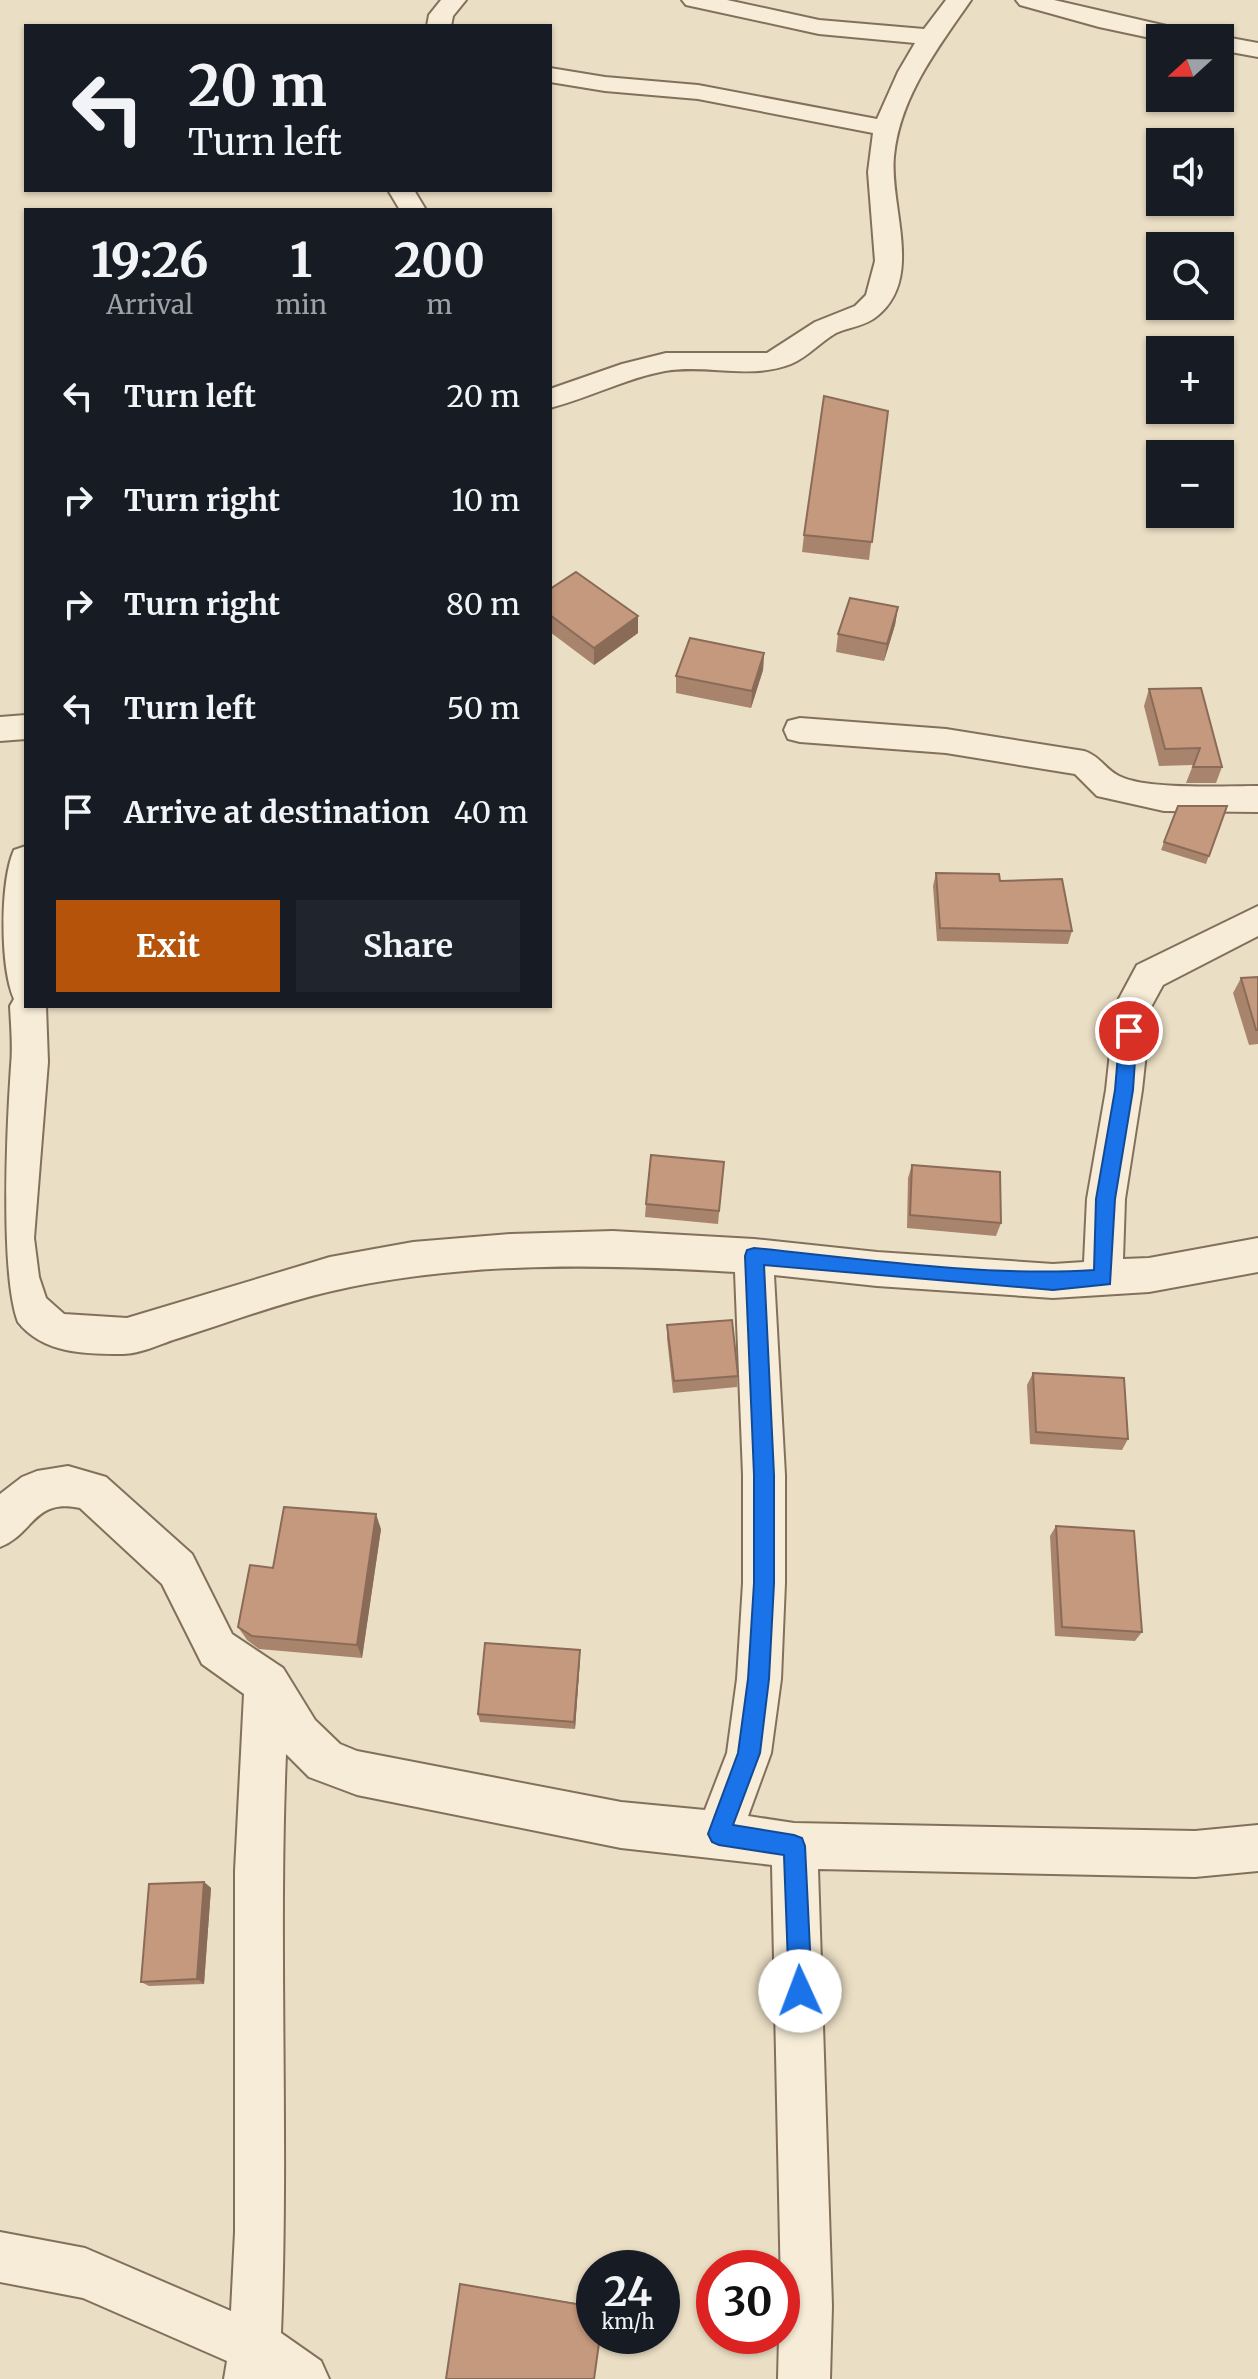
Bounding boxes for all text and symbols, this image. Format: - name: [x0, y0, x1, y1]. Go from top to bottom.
- north arrow: [1146, 24, 1234, 112]
- map controls: [1146, 24, 1234, 528]
- text: 20 m: [188, 51, 327, 121]
- icon: left: [56, 56, 160, 160]
- text: Turn left: [188, 120, 342, 165]
- button: sound: [1146, 128, 1234, 216]
- text: 19:26: [91, 230, 209, 290]
- text: 1: [290, 230, 312, 290]
- text: 200: [394, 230, 485, 290]
- button: search: [1146, 232, 1234, 320]
- text: Arrival: [106, 288, 193, 321]
- text: min: [275, 288, 327, 321]
- text: m: [427, 288, 452, 321]
- button: +: [1146, 336, 1234, 424]
- icon: left: [56, 374, 100, 418]
- text: Turn left: [124, 377, 256, 415]
- text: 20 m: [447, 377, 520, 415]
- button: −: [1146, 440, 1234, 528]
- icon: right: [56, 478, 100, 522]
- text: Turn right: [124, 481, 280, 519]
- text: 10 m: [452, 481, 520, 519]
- icon: right: [56, 582, 100, 626]
- text: Turn right: [124, 585, 280, 623]
- text: 80 m: [446, 585, 520, 623]
- icon: left: [56, 686, 100, 730]
- text: Turn left: [124, 689, 256, 727]
- text: 50 m: [447, 689, 520, 727]
- icon: arrive: [56, 790, 100, 834]
- text: Arrive at destination: [124, 793, 430, 831]
- text: 40 m: [454, 793, 528, 831]
- button: Exit: [56, 900, 280, 992]
- button: Share: [296, 900, 520, 992]
- pin: [1095, 997, 1163, 1065]
- icon: arrive: [1107, 1009, 1151, 1053]
- position arrow: [758, 1949, 842, 2033]
- speed limit sign: 30: [696, 2250, 800, 2354]
- text: 24: [604, 2267, 652, 2317]
- text: km/h: [602, 2309, 654, 2334]

